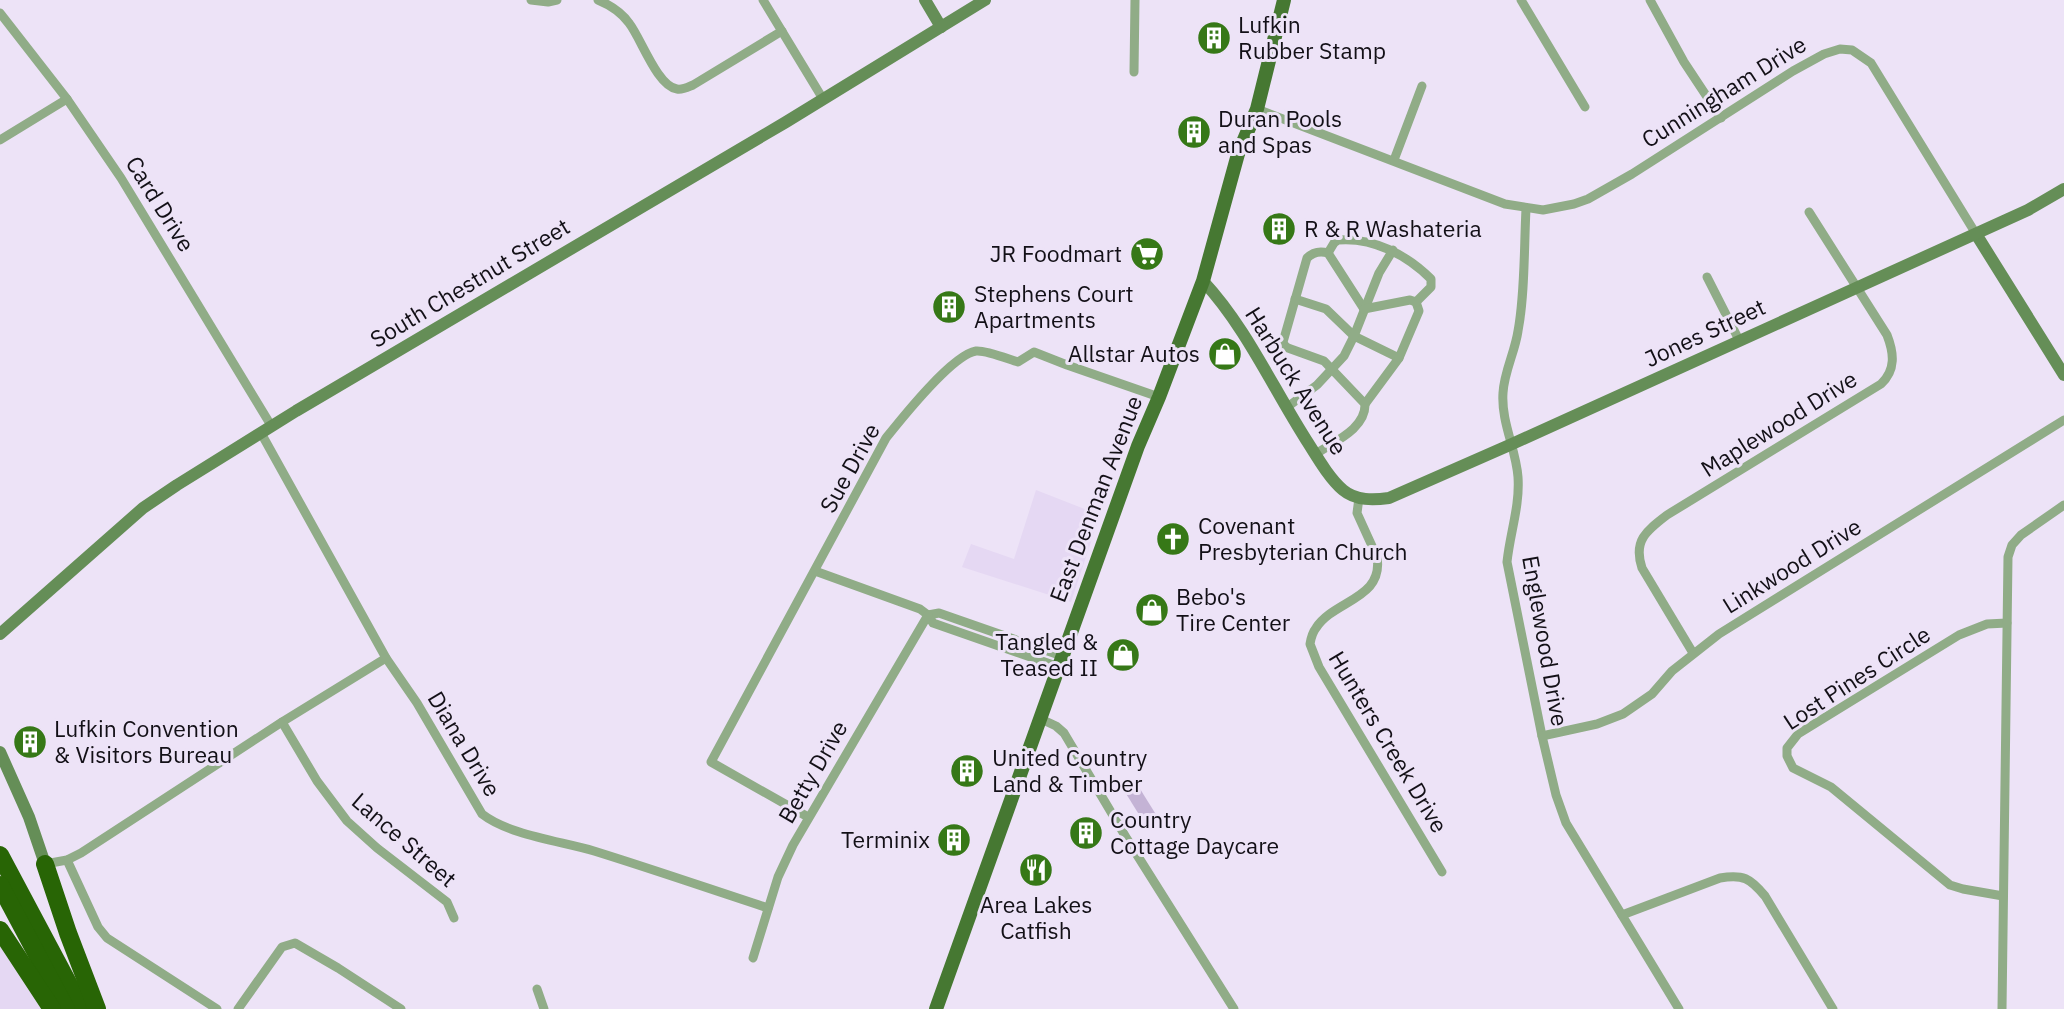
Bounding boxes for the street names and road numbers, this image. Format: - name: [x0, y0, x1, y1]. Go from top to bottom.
- street label: Cunningham Drive: [1636, 28, 1811, 154]
- street label: Card Drive: [120, 150, 202, 257]
- street label: South Chestnut Street: [364, 211, 575, 354]
- street label: Jones Street: [1639, 291, 1770, 373]
- street label: Harbuck Avenue: [1239, 301, 1354, 460]
- street label: Maplewood Drive: [1695, 363, 1862, 483]
- street label: East Denman Avenue: [1042, 391, 1148, 606]
- street label: Sue Drive: [812, 417, 886, 518]
- street label: Linkwood Drive: [1717, 511, 1866, 620]
- street label: Englewood Drive: [1516, 553, 1576, 729]
- street label: Lost Pines Circle: [1777, 618, 1936, 736]
- street label: Hunters Creek Drive: [1323, 645, 1455, 838]
- street label: Diana Drive: [422, 685, 508, 802]
- street label: Betty Drive: [771, 715, 854, 828]
- street label: Lance Street: [346, 785, 463, 893]

